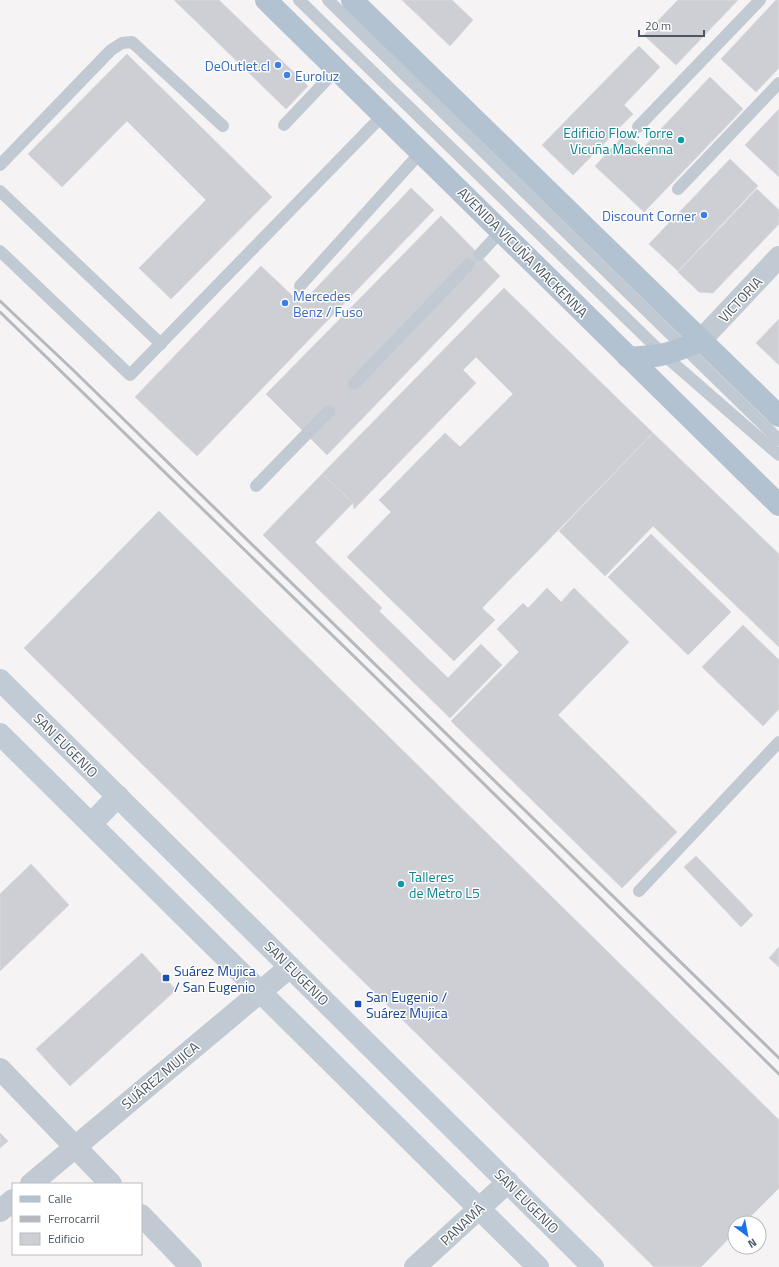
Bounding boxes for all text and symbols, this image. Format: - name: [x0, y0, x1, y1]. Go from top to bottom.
- scale bar: [639, 12, 704, 38]
- text: 20 m: [645, 16, 671, 35]
- place label: DeOutlet.cl: [205, 55, 270, 76]
- marker: DeOutlet.cl: [273, 60, 283, 70]
- place label: Euroluz: [295, 65, 339, 86]
- marker: Euroluz: [282, 70, 292, 80]
- place label: Edificio Flow. Torre Vicuña Mackenna: [563, 122, 673, 159]
- marker: Edificio Flow. Torre Vicuña Mackenna: [676, 135, 686, 145]
- street label: AVENIDA VICUÑA MACKENNA: [453, 182, 593, 322]
- place label: Discount Corner: [602, 205, 696, 226]
- marker: Discount Corner: [699, 210, 709, 220]
- street label: VICTORIA: [713, 271, 767, 327]
- place label: Mercedes Benz / Fuso: [293, 285, 363, 322]
- marker: Mercedes Benz / Fuso: [280, 298, 290, 308]
- street label: SAN EUGENIO: [29, 708, 103, 782]
- place label: Talleres de Metro L5: [409, 866, 480, 903]
- marker: Talleres de Metro L5: [396, 879, 406, 889]
- street label: SAN EUGENIO: [260, 936, 334, 1010]
- place label: Suárez Mujica / San Eugenio: [174, 960, 256, 997]
- marker: Suárez Mujica / San Eugenio: [161, 973, 171, 983]
- place label: San Eugenio / Suárez Mujica: [366, 986, 448, 1023]
- marker: San Eugenio / Suárez Mujica: [353, 999, 363, 1009]
- street label: SUÁREZ MUJICA: [117, 1036, 204, 1114]
- street label: SAN EUGENIO: [490, 1164, 564, 1238]
- legend: [12, 1183, 142, 1255]
- text: Calle: [48, 1189, 72, 1208]
- street label: PANAMÁ: [435, 1197, 489, 1250]
- text: Ferrocarril: [48, 1209, 100, 1228]
- north arrow: [727, 1215, 767, 1255]
- text: Edificio: [48, 1229, 84, 1248]
- text: N: [745, 1235, 760, 1252]

